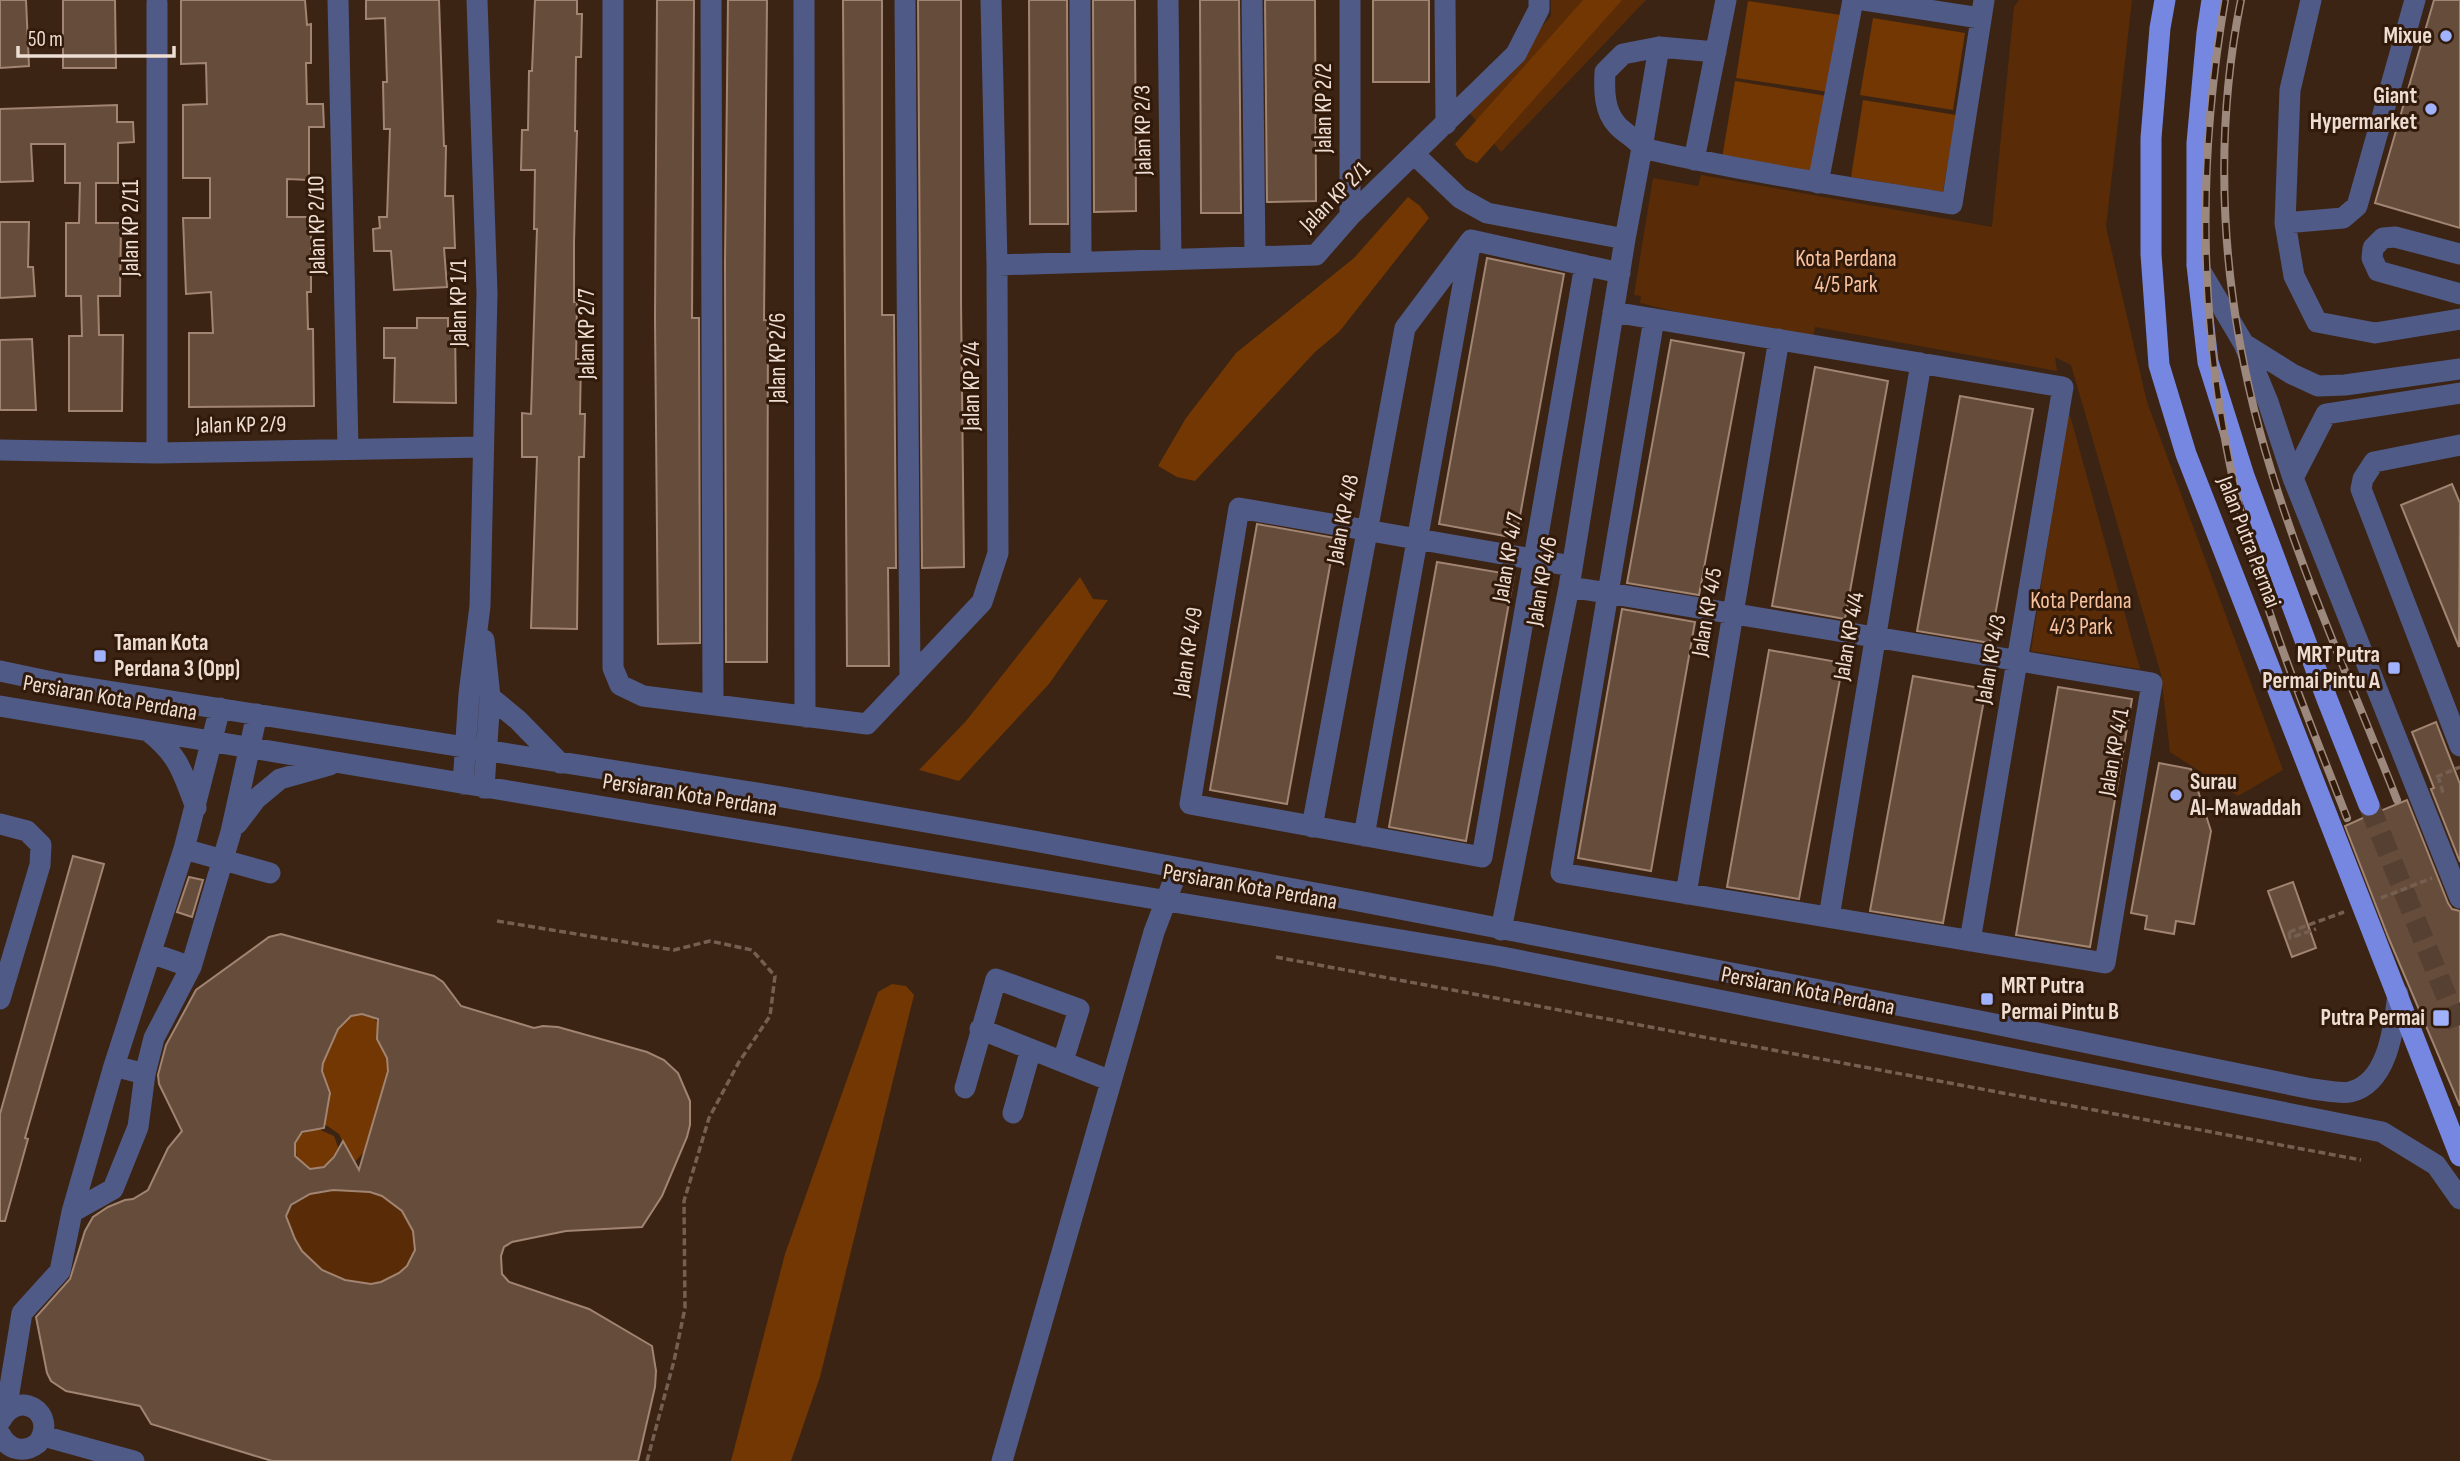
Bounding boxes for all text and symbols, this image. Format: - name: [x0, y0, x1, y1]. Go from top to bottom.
- scale bar: [18, 14, 173, 58]
- place label: Mixue: [2383, 22, 2432, 50]
- text: 50 m: [28, 27, 63, 52]
- marker: Mixue: [2438, 28, 2454, 44]
- street label: Jalan KP 2/2: [1310, 63, 1338, 154]
- place label: Giant Hypermarket: [2310, 82, 2417, 136]
- street label: Jalan KP 2/3: [1128, 85, 1158, 176]
- marker: Giant Hypermarket: [2423, 101, 2439, 117]
- street label: Jalan KP 2/1: [1293, 156, 1376, 239]
- street label: Jalan KP 2/10: [302, 175, 332, 276]
- street label: Jalan KP 2/11: [117, 180, 145, 277]
- park label: Kota Perdana 4/5 Park: [1795, 245, 1897, 299]
- street label: Jalan KP 1/1: [445, 259, 473, 348]
- street label: Jalan KP 2/7: [573, 289, 601, 380]
- street label: Jalan KP 2/6: [764, 313, 792, 404]
- street label: Jalan KP 2/4: [958, 341, 986, 432]
- street label: Jalan KP 2/9: [194, 410, 287, 440]
- street label: Jalan Putra Permai: [2211, 471, 2287, 612]
- street label: Jalan KP 4/8: [1320, 472, 1365, 567]
- street label: Jalan KP 4/7: [1486, 510, 1530, 605]
- street label: Jalan KP 4/6: [1520, 534, 1564, 629]
- street label: Jalan KP 4/5: [1685, 566, 1729, 659]
- park label: Kota Perdana 4/3 Park: [2030, 587, 2132, 641]
- street label: Jalan KP 4/4: [1827, 589, 1871, 683]
- street label: Jalan KP 4/9: [1167, 605, 1209, 700]
- street label: Jalan KP 4/3: [1969, 612, 2013, 707]
- place label: Taman Kota Perdana 3 (Opp): [114, 629, 240, 683]
- place label: MRT Putra Permai Pintu A: [2262, 641, 2381, 695]
- marker: Taman Kota Perdana 3 (Opp): [92, 648, 108, 664]
- marker: MRT Putra Permai Pintu A: [2386, 660, 2402, 676]
- street label: Persiaran Kota Perdana: [21, 669, 199, 727]
- street label: Jalan KP 4/1: [2092, 706, 2135, 799]
- street label: Persiaran Kota Perdana: [601, 767, 779, 823]
- place label: Surau Al-Mawaddah: [2189, 768, 2301, 822]
- marker: Surau Al-Mawaddah: [2168, 787, 2184, 803]
- street label: Persiaran Kota Perdana: [1161, 858, 1339, 916]
- street label: Persiaran Kota Perdana: [1719, 960, 1897, 1022]
- place label: MRT Putra Permai Pintu B: [2001, 972, 2119, 1026]
- marker: MRT Putra Permai Pintu B: [1979, 991, 1995, 1007]
- place label: Putra Permai: [2321, 1004, 2425, 1032]
- marker: Putra Permai: [2431, 1008, 2451, 1028]

